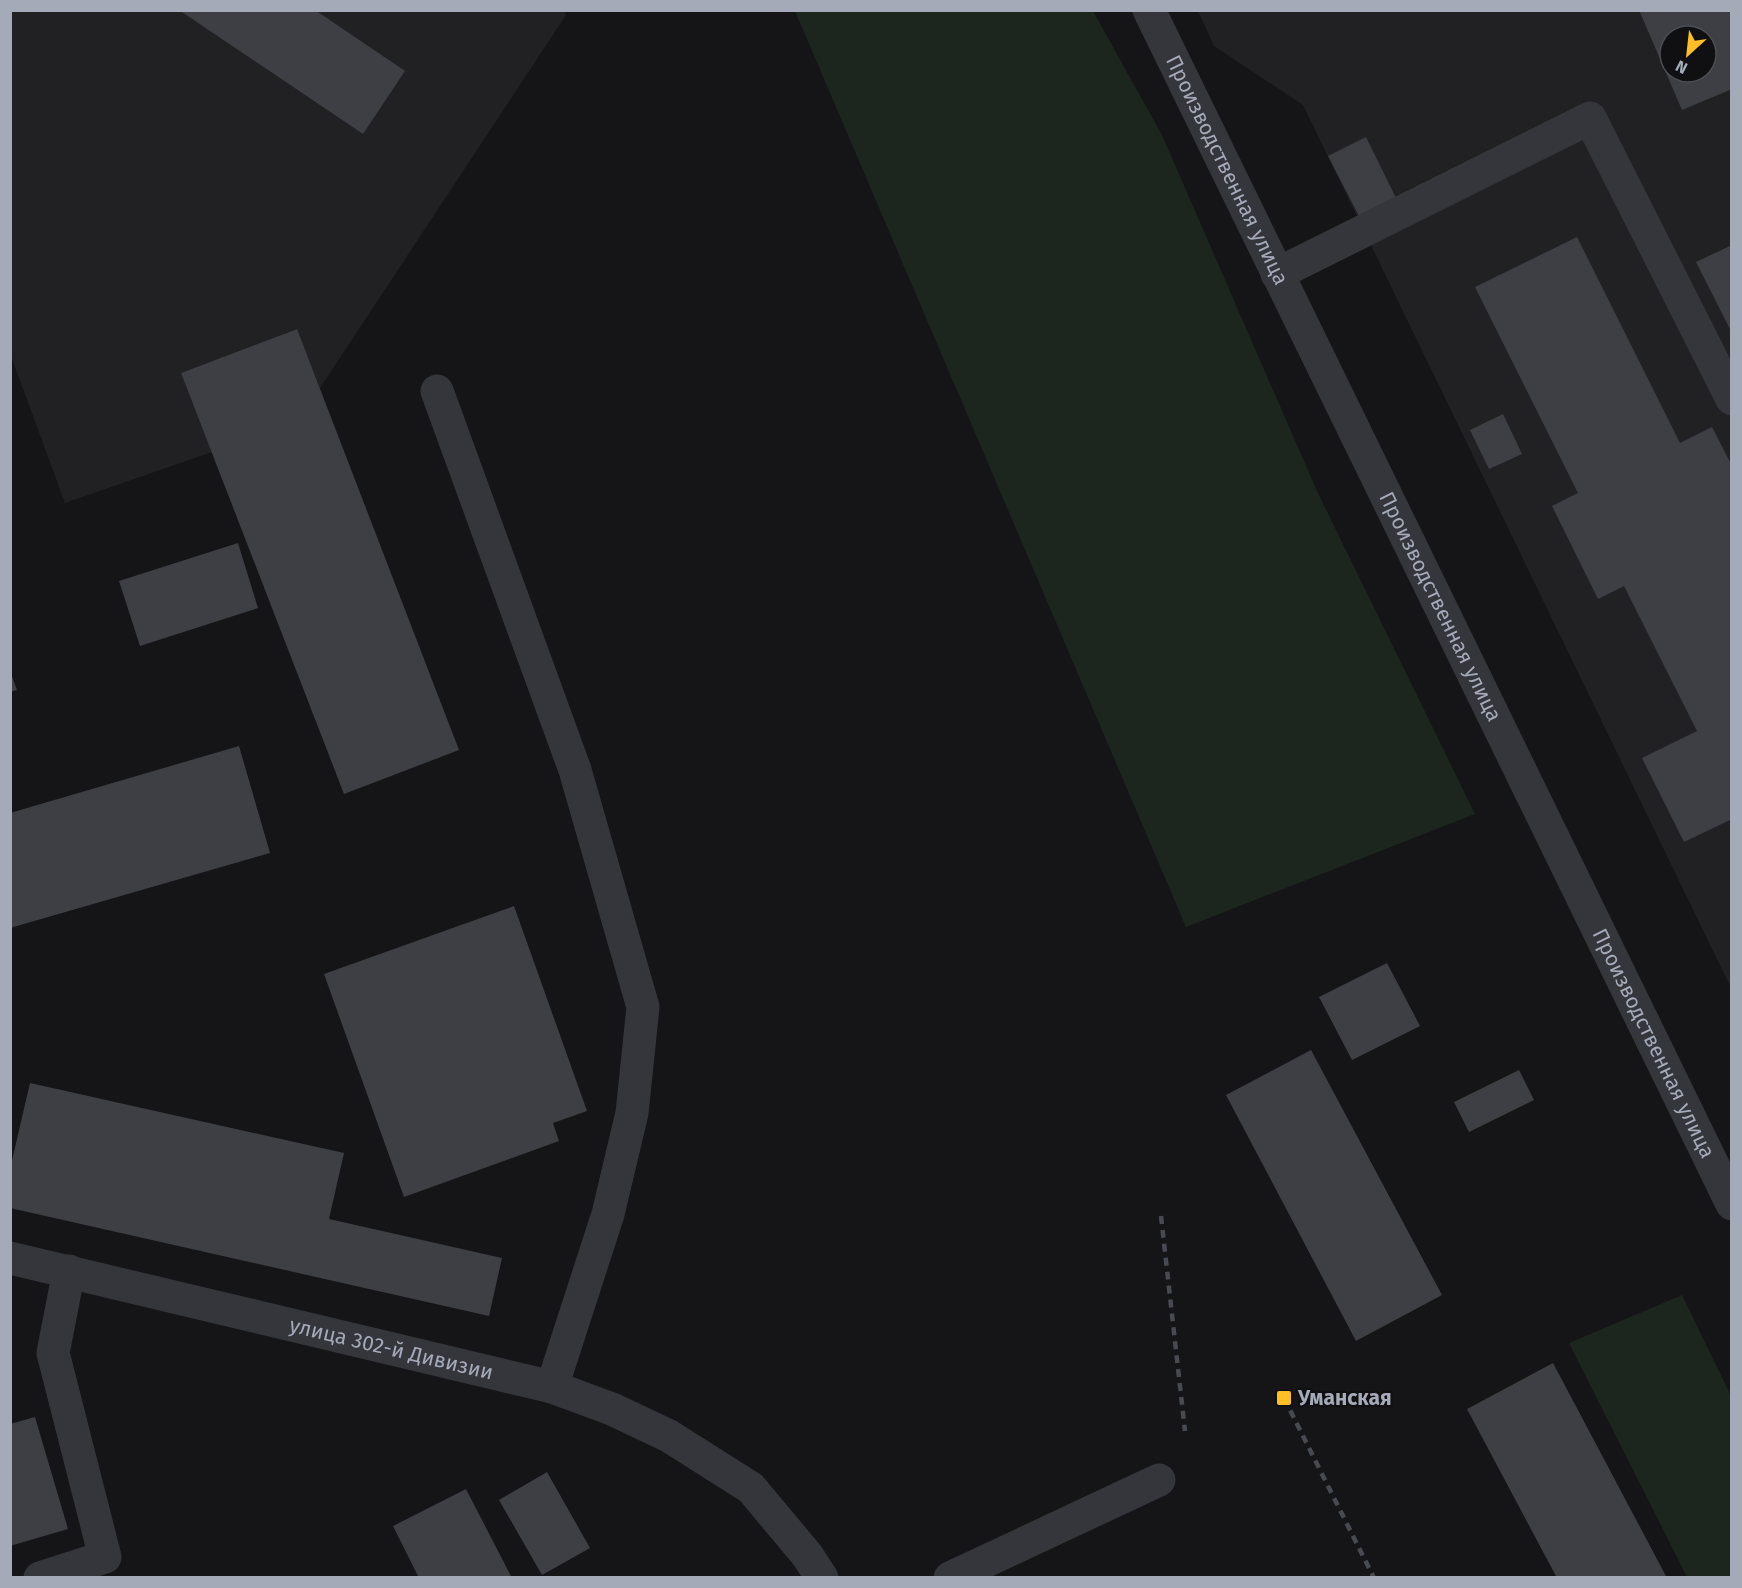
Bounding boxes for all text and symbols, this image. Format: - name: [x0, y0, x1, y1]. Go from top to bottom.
- north arrow: [1658, 24, 1718, 84]
- street label: Производственная улица: [1160, 51, 1294, 289]
- text: N: [1672, 56, 1690, 78]
- street label: Производственная улица: [1373, 488, 1507, 726]
- street label: Производственная улица: [1587, 924, 1721, 1162]
- street label: улица 302-й Дивизии: [287, 1312, 496, 1386]
- place label: Уманская: [1297, 1385, 1392, 1411]
- marker: Уманская: [1275, 1389, 1293, 1407]

